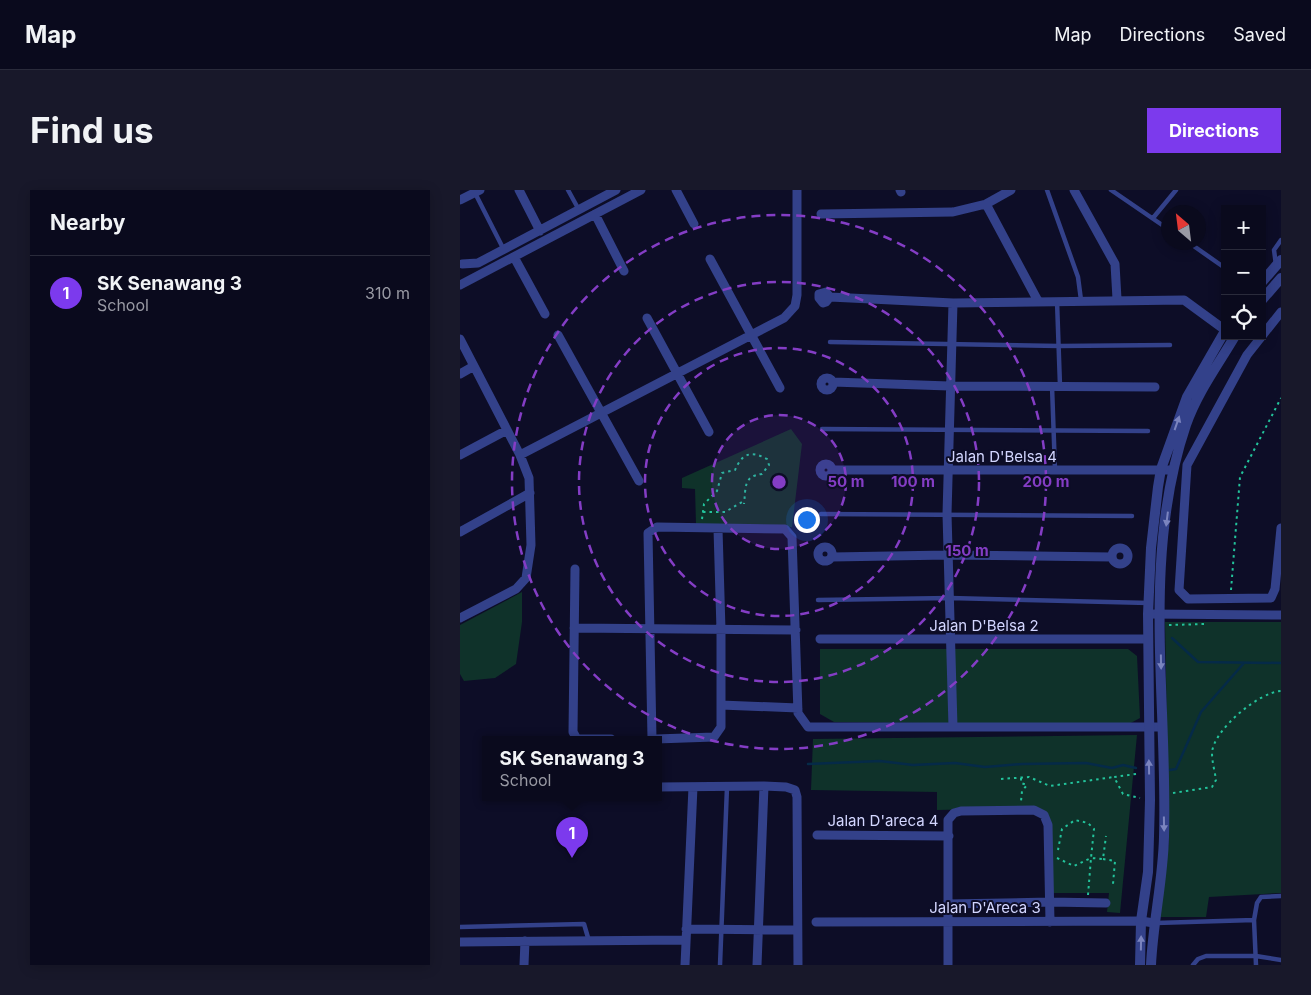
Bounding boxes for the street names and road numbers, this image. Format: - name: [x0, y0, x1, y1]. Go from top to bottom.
- street label: Jalan D'Belsa 4: [947, 447, 1057, 466]
- street label: Jalan D'Belsa 2: [929, 616, 1039, 635]
- street label: Jalan D'areca 4: [827, 811, 939, 830]
- street label: Jalan D'Areca 3: [929, 898, 1041, 917]

